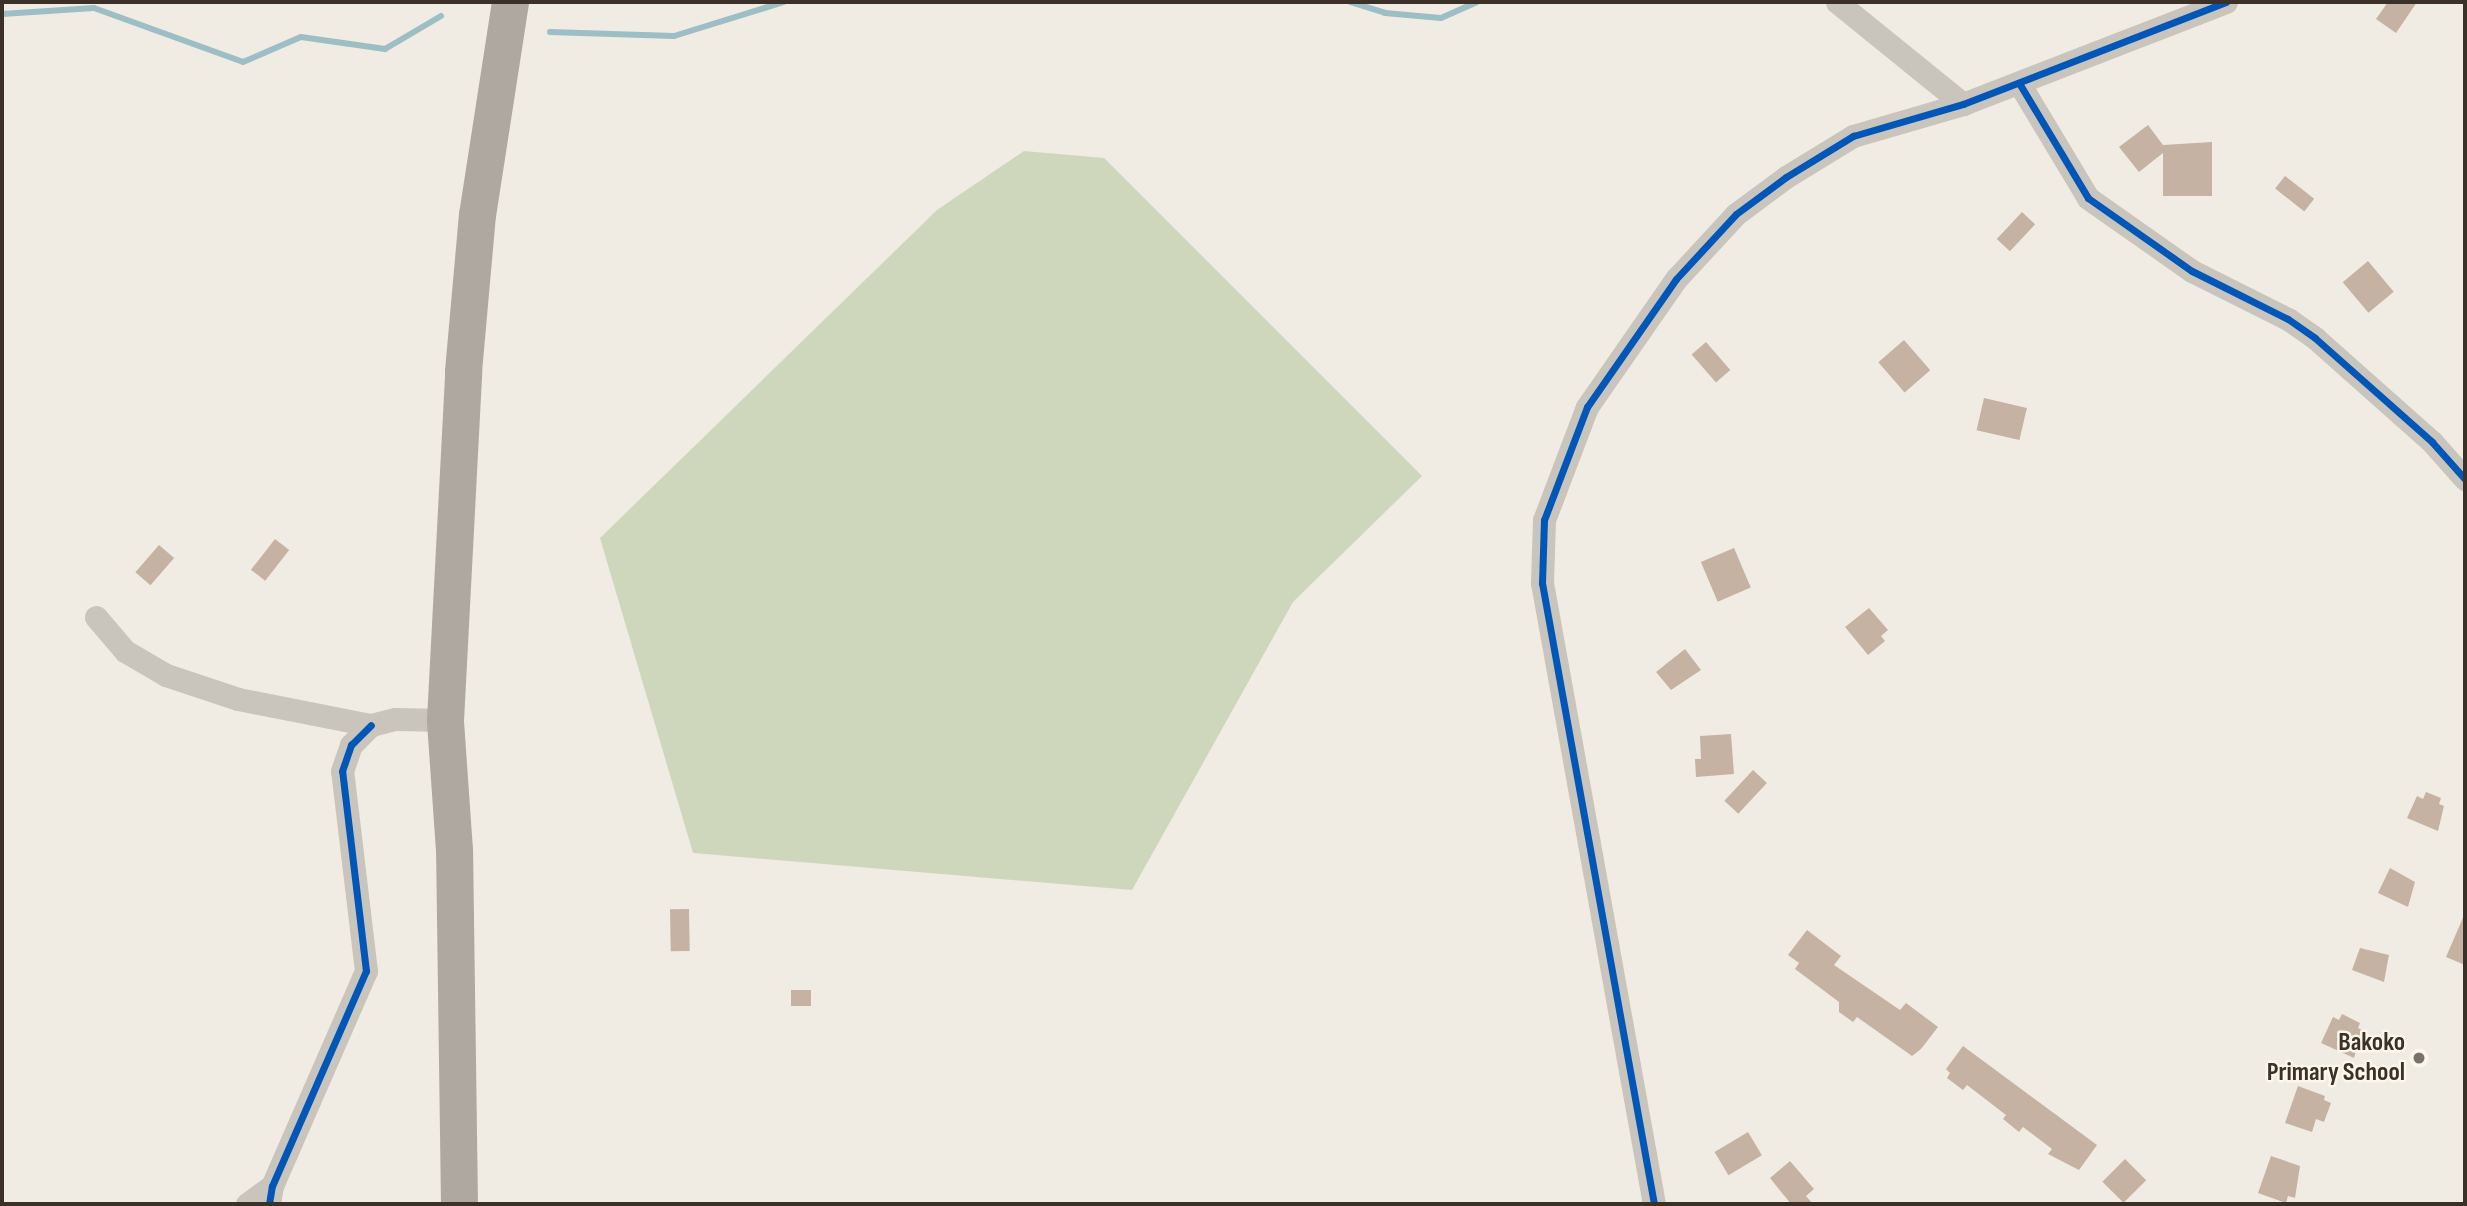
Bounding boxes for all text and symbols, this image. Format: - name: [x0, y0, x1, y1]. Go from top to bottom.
- place label: Bakoko Primary School: [2267, 1027, 2405, 1088]
- marker: Bakoko Primary School: [2411, 1050, 2427, 1066]

